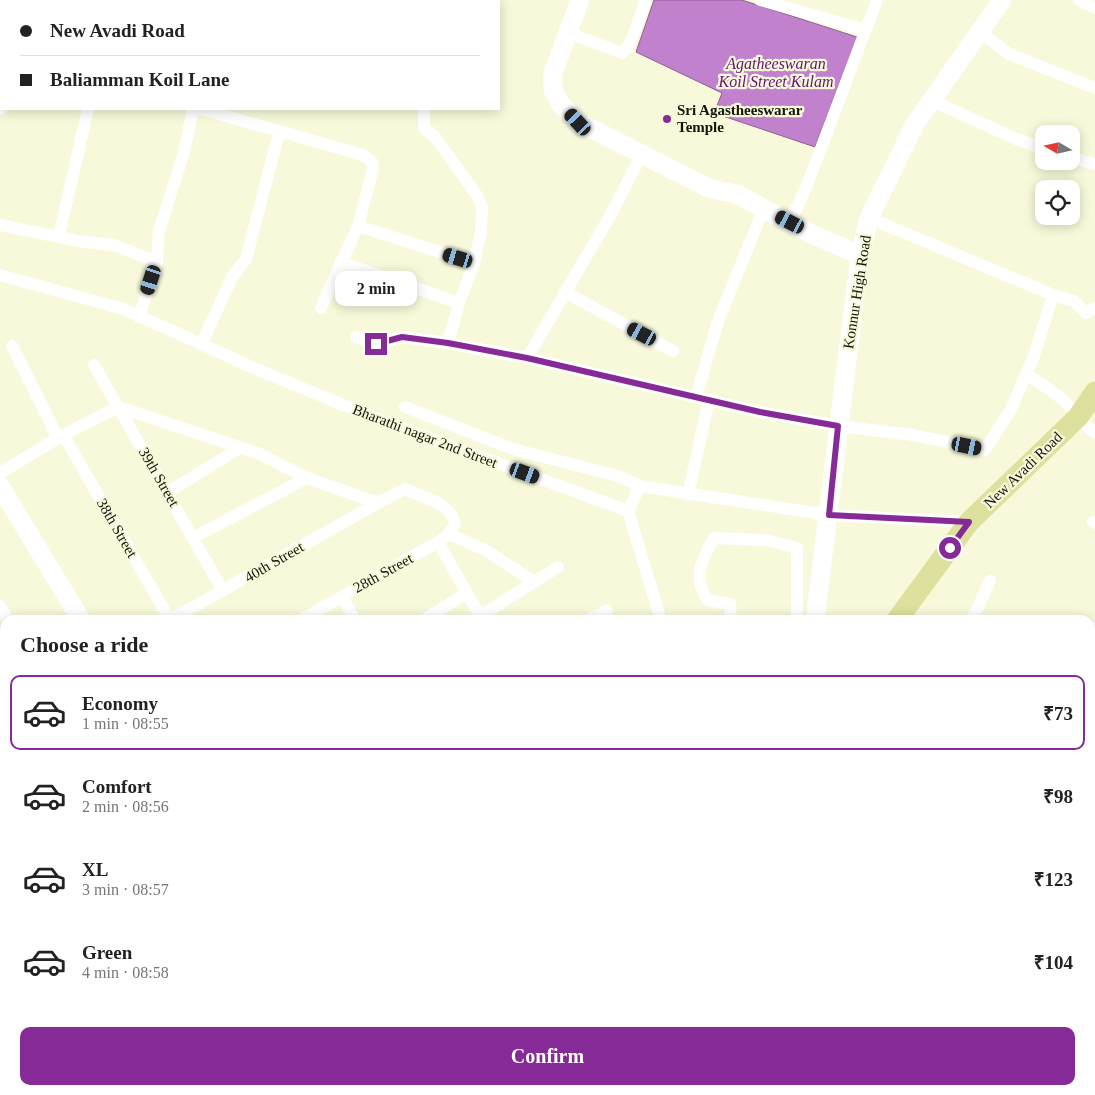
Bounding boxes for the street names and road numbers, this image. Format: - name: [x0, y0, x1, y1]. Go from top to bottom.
- street label: Konnur High Road: [840, 233, 874, 350]
- street label: Bharathi nagar 2nd Street: [350, 401, 500, 471]
- street label: New Avadi Road: [981, 428, 1066, 511]
- street label: 39th Street: [136, 445, 183, 510]
- street label: 38th Street: [94, 496, 141, 561]
- street label: 40th Street: [242, 538, 307, 585]
- street label: 28th Street: [351, 550, 416, 596]

